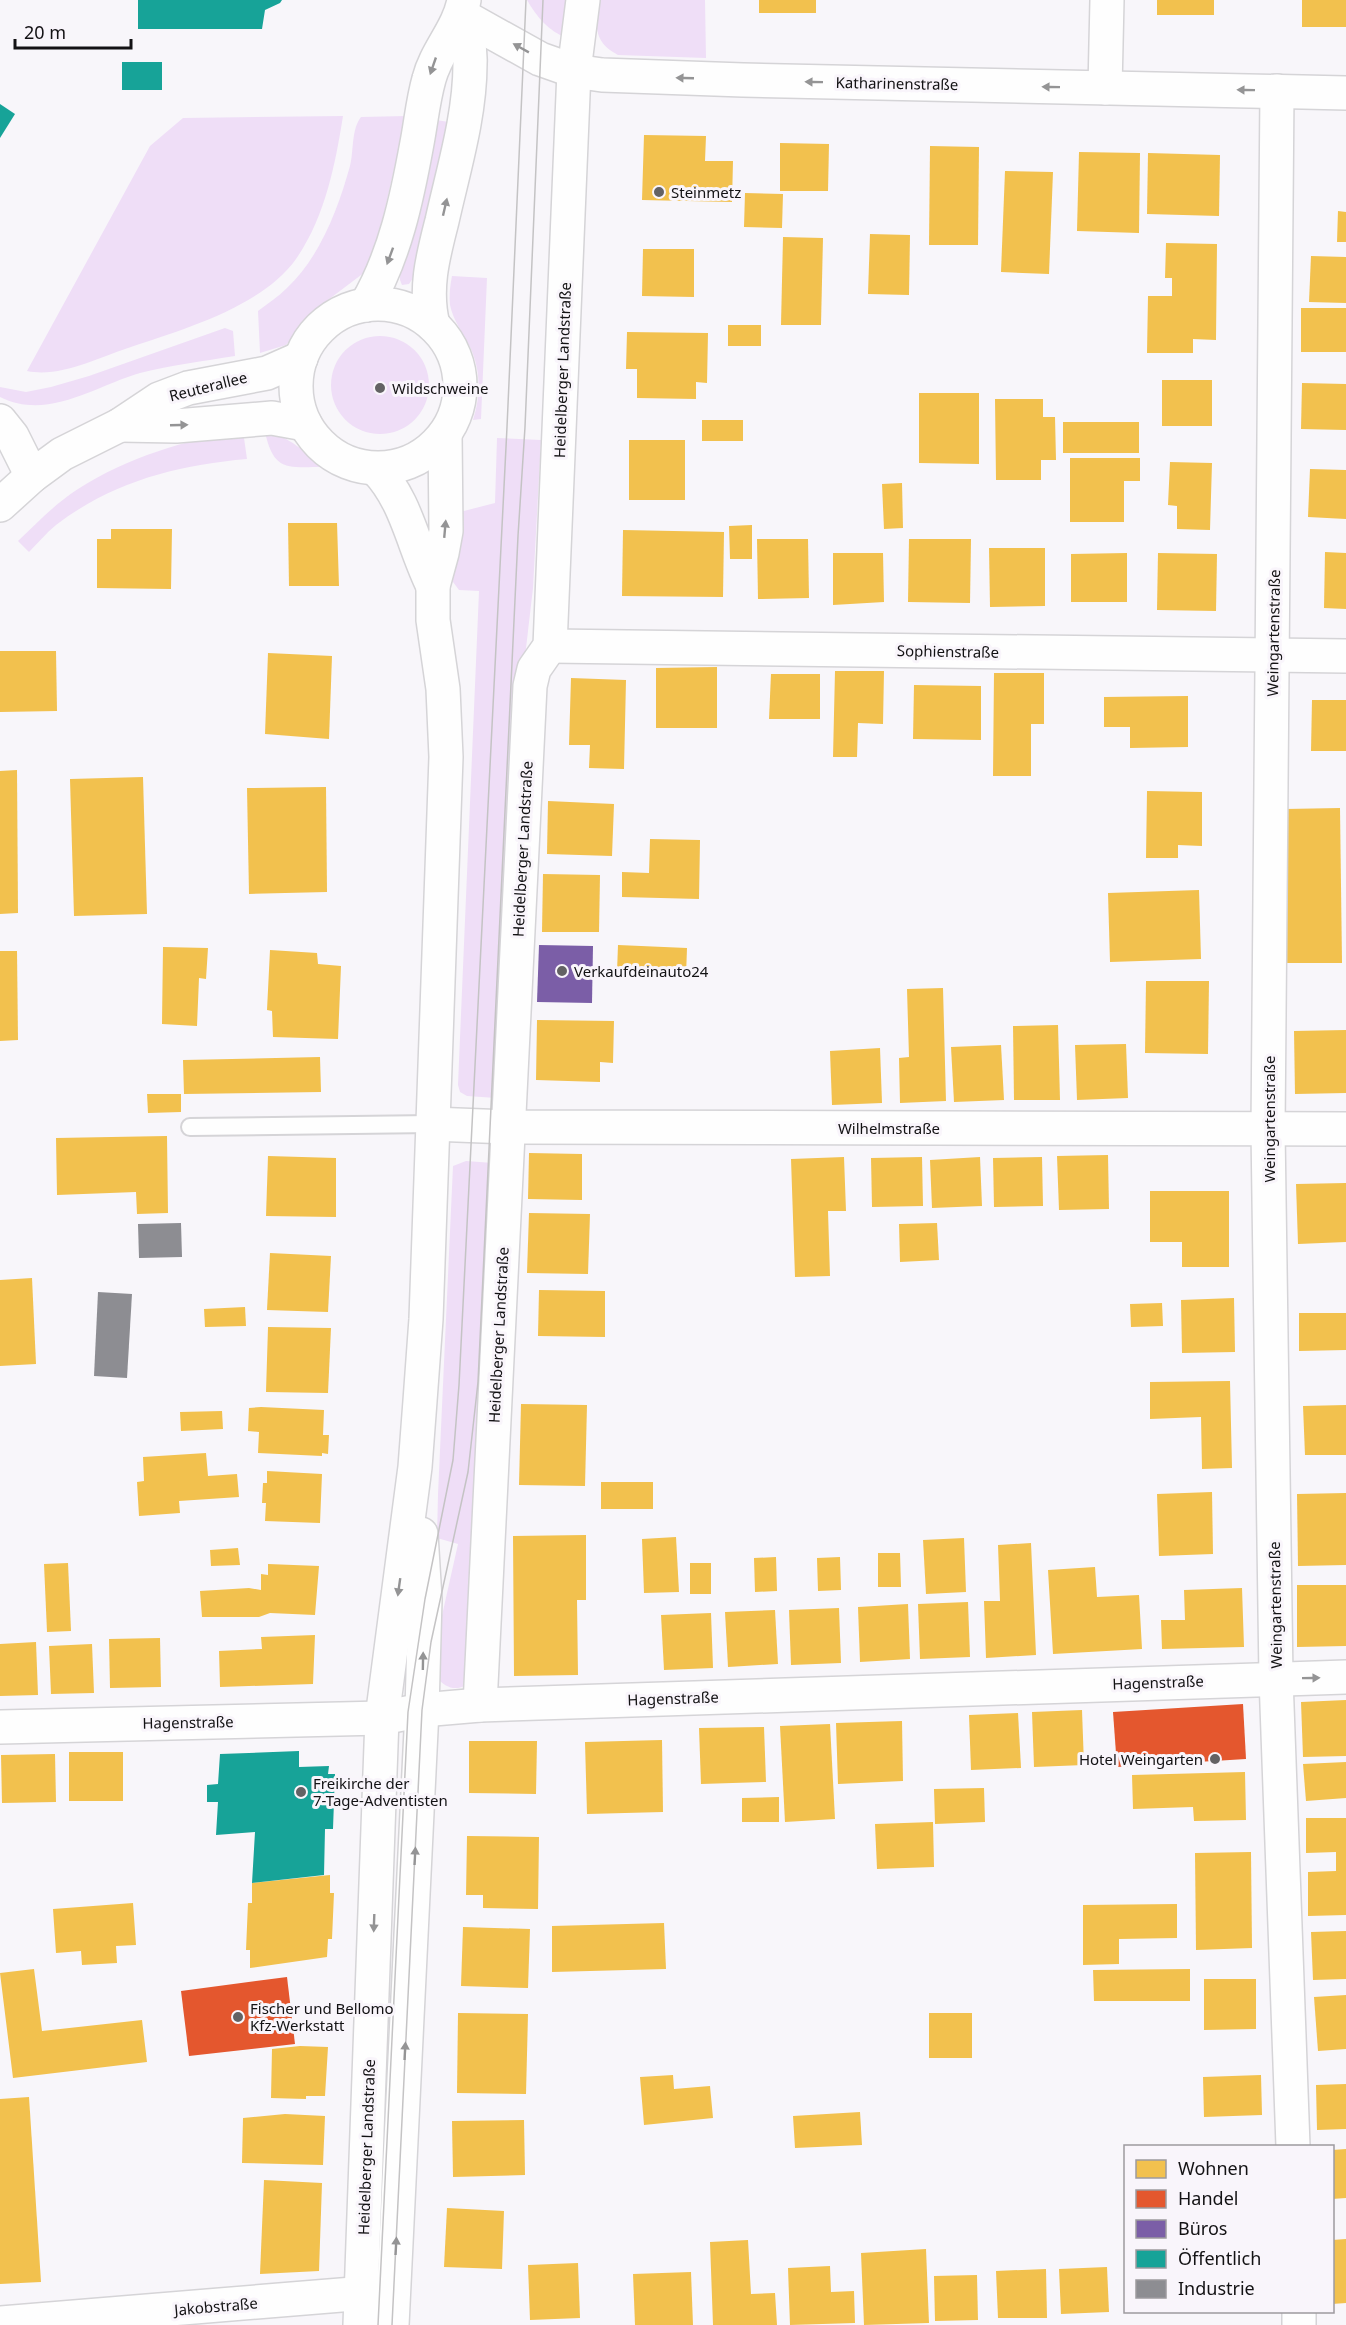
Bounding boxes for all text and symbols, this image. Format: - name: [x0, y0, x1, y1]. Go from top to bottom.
- scale bar: [15, 12, 130, 50]
- text: 20 m: [24, 20, 66, 44]
- one-way arrow: [512, 43, 529, 53]
- one-way arrow: [428, 57, 437, 75]
- street label: Katharinenstraße: [835, 72, 959, 94]
- one-way arrow: [675, 73, 694, 83]
- one-way arrow: [804, 77, 823, 86]
- one-way arrow: [1041, 82, 1060, 91]
- one-way arrow: [1236, 86, 1255, 95]
- place label: Steinmetz: [671, 182, 741, 202]
- marker: Steinmetz: [652, 185, 666, 199]
- one-way arrow: [440, 198, 450, 216]
- one-way arrow: [385, 247, 395, 265]
- street label: Heidelberger Landstraße: [549, 282, 575, 458]
- street label: Reuterallee: [167, 367, 249, 405]
- place label: Wildschweine: [392, 378, 488, 398]
- marker: Wildschweine: [373, 381, 387, 395]
- one-way arrow: [169, 421, 188, 430]
- one-way arrow: [440, 519, 450, 538]
- street label: Weingartenstraße: [1262, 569, 1284, 697]
- street label: Sophienstraße: [897, 640, 999, 662]
- street label: Heidelberger Landstraße: [507, 761, 537, 937]
- place label: Verkaufdeinauto24: [574, 961, 709, 981]
- marker: Verkaufdeinauto24: [555, 964, 569, 978]
- street label: Weingartenstraße: [1259, 1055, 1279, 1183]
- street label: Wilhelmstraße: [838, 1118, 940, 1138]
- street label: Heidelberger Landstraße: [483, 1247, 513, 1423]
- street label: Weingartenstraße: [1264, 1541, 1286, 1669]
- one-way arrow: [395, 1578, 404, 1597]
- one-way arrow: [419, 1652, 428, 1671]
- street label: Hagenstraße: [1112, 1670, 1204, 1694]
- one-way arrow: [1302, 1673, 1321, 1682]
- street label: Hagenstraße: [627, 1686, 719, 1710]
- street label: Hagenstraße: [142, 1711, 234, 1733]
- place label: Hotel Weingarten: [1079, 1749, 1203, 1769]
- marker: Hotel Weingarten: [1208, 1752, 1222, 1766]
- place label: Freikirche der 7-Tage-Adventisten: [313, 1773, 448, 1810]
- marker: Freikirche der 7-Tage-Adventisten: [294, 1785, 308, 1799]
- one-way arrow: [410, 1847, 420, 1866]
- one-way arrow: [370, 1913, 379, 1932]
- place label: Fischer und Bellomo Kfz-Werkstatt: [250, 1998, 394, 2035]
- marker: Fischer und Bellomo Kfz-Werkstatt: [231, 2010, 245, 2024]
- one-way arrow: [401, 2041, 410, 2060]
- street label: Heidelberger Landstraße: [353, 2059, 379, 2235]
- legend: [1124, 2145, 1334, 2313]
- text: Wohnen: [1178, 2156, 1249, 2180]
- text: Handel: [1178, 2186, 1238, 2210]
- text: Büros: [1178, 2216, 1227, 2240]
- one-way arrow: [391, 2236, 400, 2255]
- text: Öffentlich: [1178, 2246, 1261, 2270]
- text: Industrie: [1178, 2276, 1255, 2300]
- street label: Jakobstraße: [171, 2292, 259, 2320]

